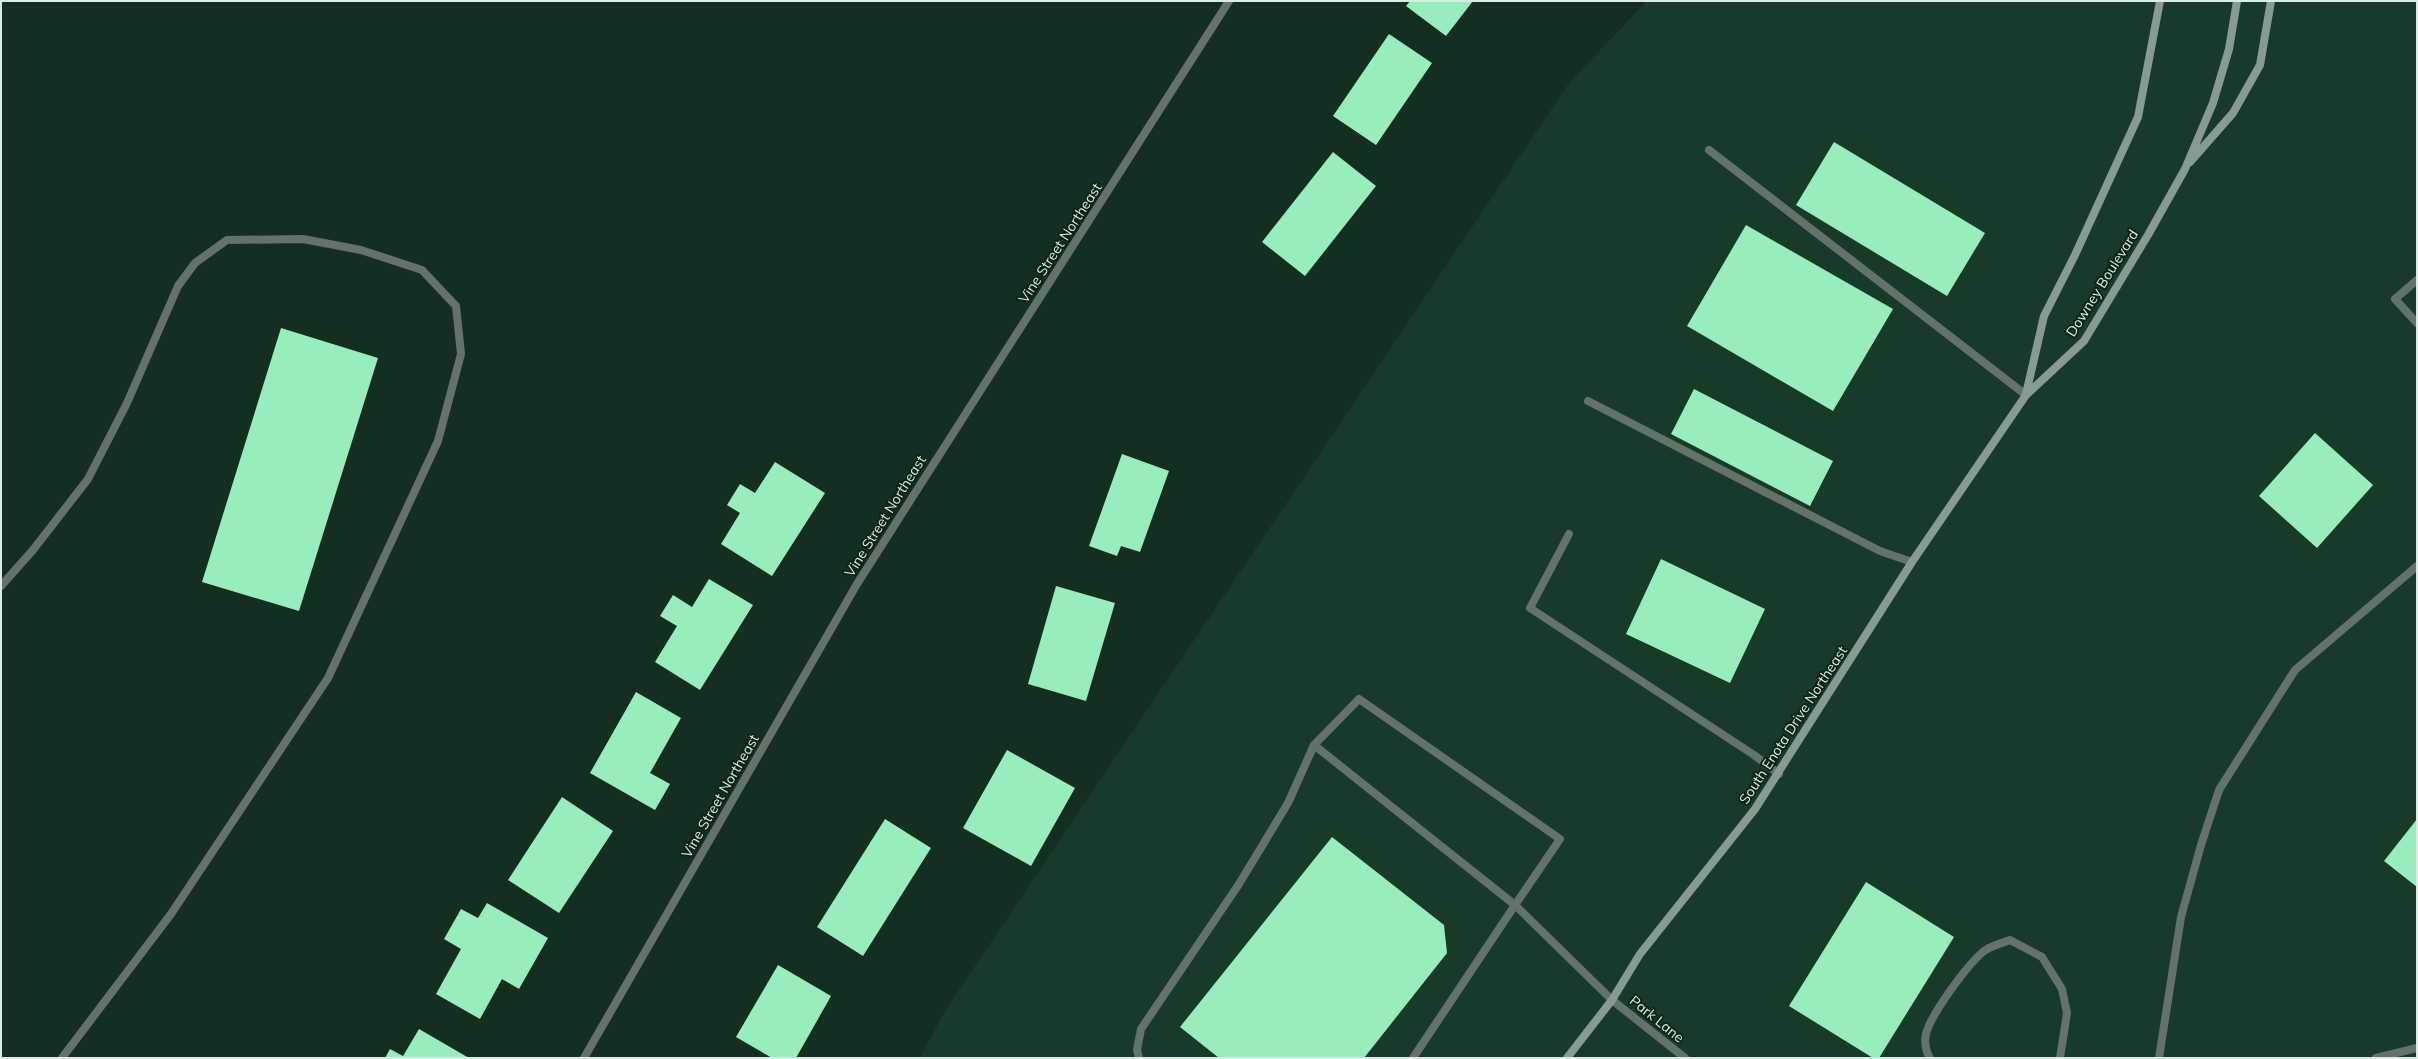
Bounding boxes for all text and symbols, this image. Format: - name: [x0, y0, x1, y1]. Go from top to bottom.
- street label: Vine Street Northeast: [1014, 179, 1106, 307]
- street label: Downey Boulevard: [2062, 226, 2142, 340]
- street label: Vine Street Northeast: [840, 452, 930, 580]
- street label: South Enota Drive Northeast: [1735, 642, 1851, 808]
- street label: Vine Street Northeast: [677, 731, 763, 861]
- street label: Park Lane: [1626, 992, 1688, 1046]

